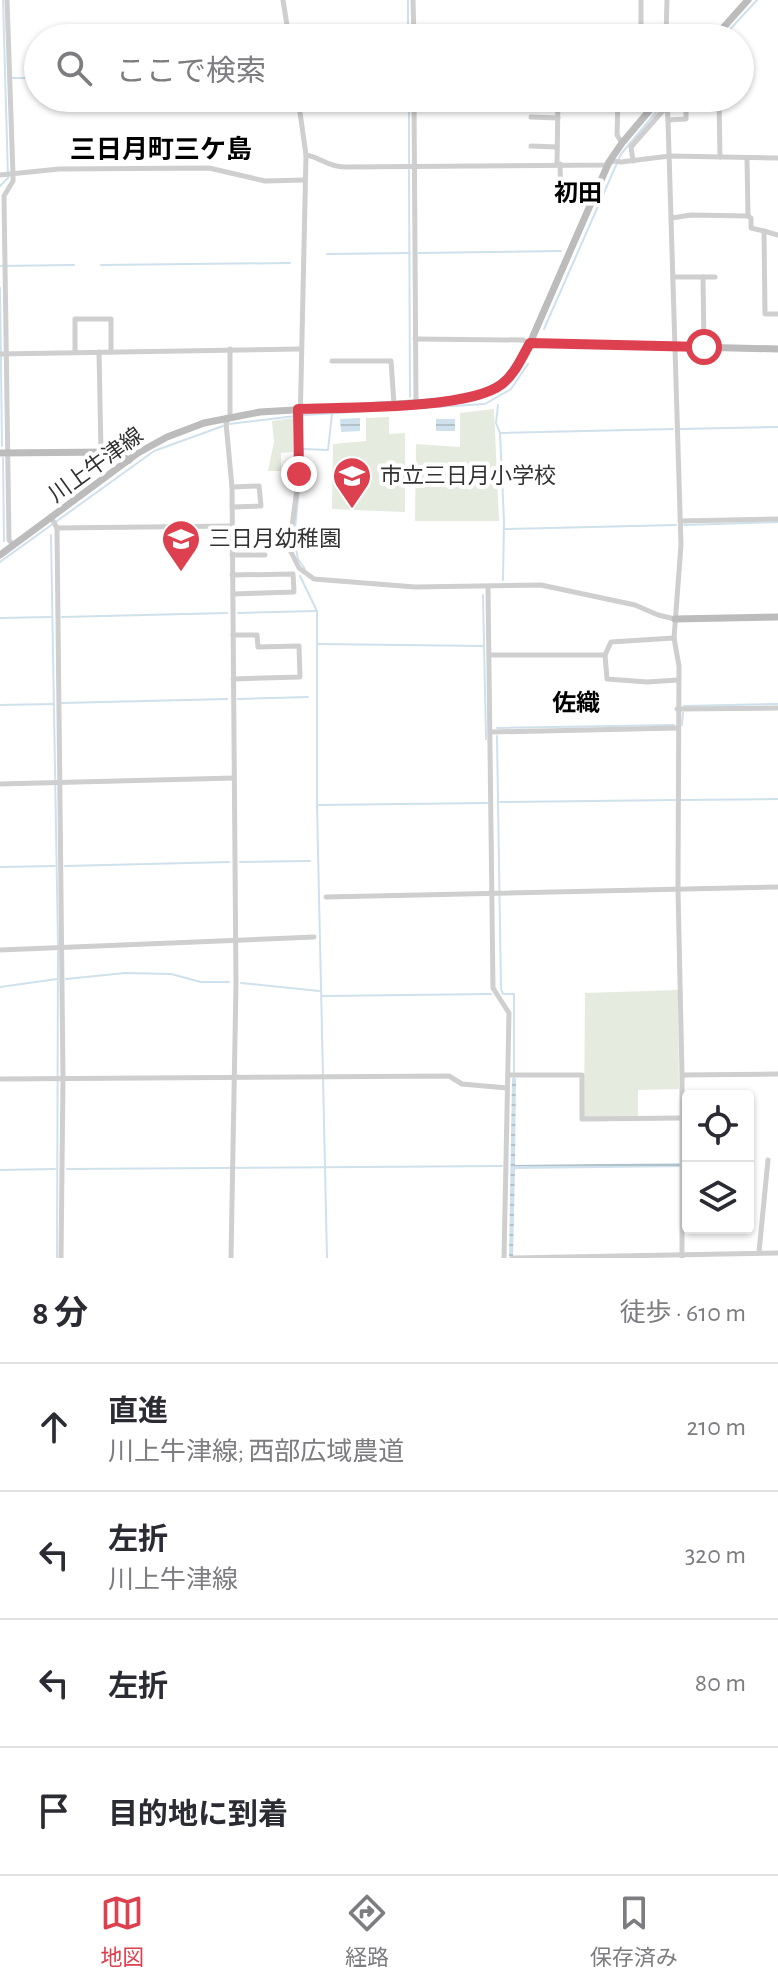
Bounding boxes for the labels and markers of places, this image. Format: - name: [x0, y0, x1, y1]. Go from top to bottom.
- school or university icon: 市立三日月小学校: [331, 455, 373, 510]
- place label: 市立三日月小学校: [380, 464, 556, 487]
- school or university icon: 三日月幼稚園: [160, 518, 202, 573]
- place label: 三日月幼稚園: [209, 527, 341, 550]

